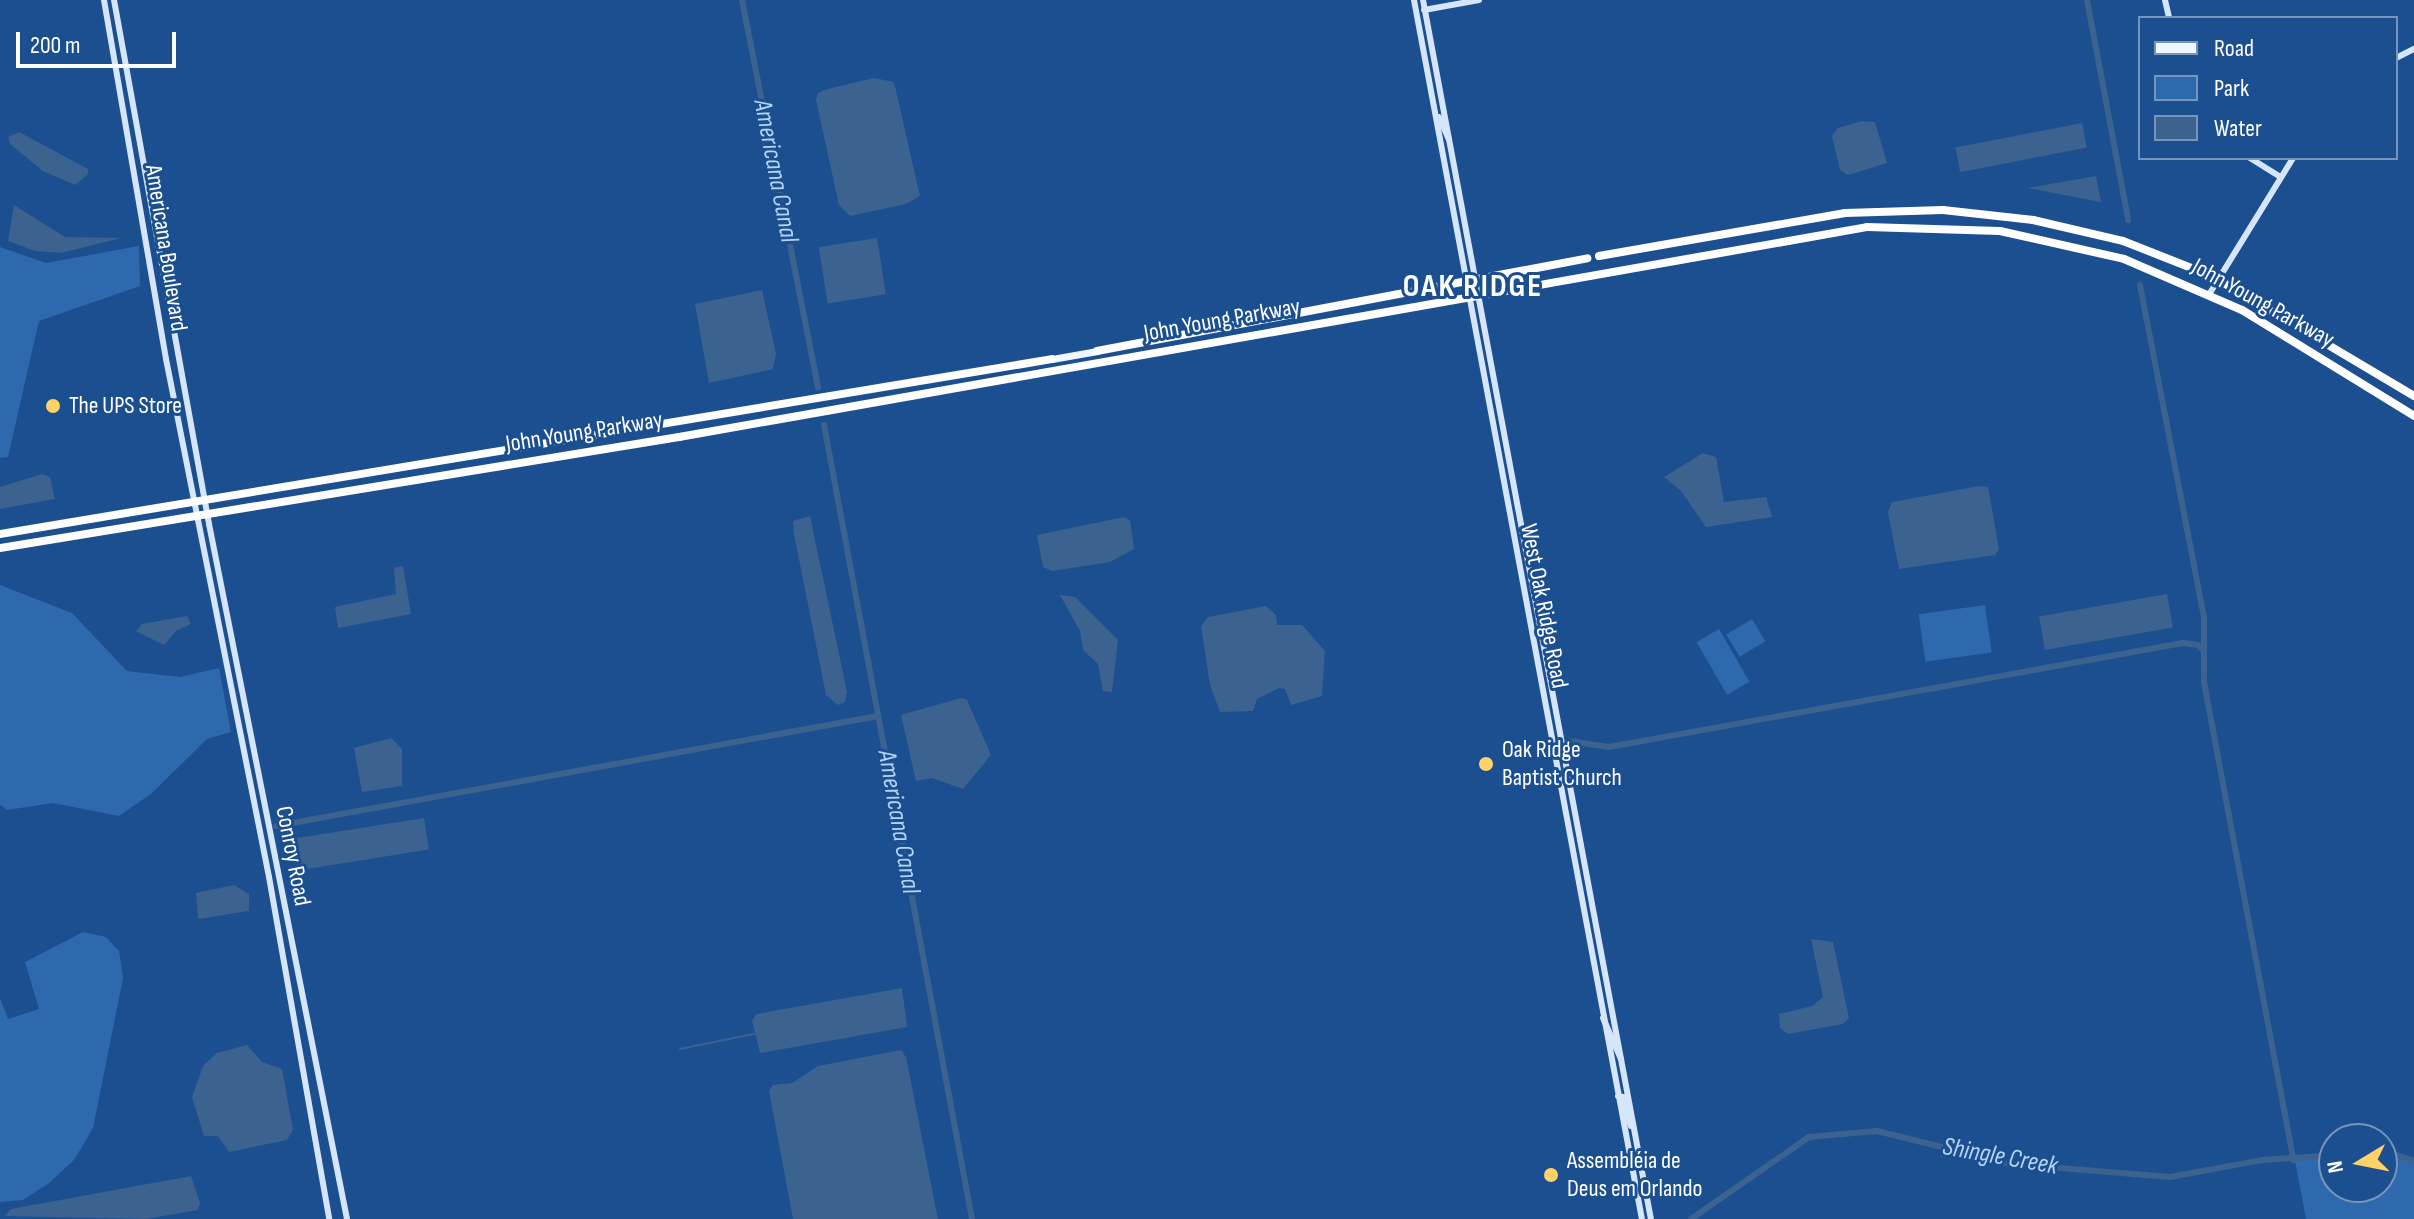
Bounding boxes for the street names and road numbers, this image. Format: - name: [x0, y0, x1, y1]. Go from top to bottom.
- street label: Americana Boulevard: [139, 163, 193, 333]
- street label: John Young Parkway: [2187, 252, 2339, 354]
- street label: John Young Parkway: [1142, 292, 1302, 348]
- street label: John Young Parkway: [504, 405, 664, 459]
- street label: West Oak Ridge Road: [1514, 521, 1574, 691]
- street label: Conroy Road: [269, 804, 317, 908]

